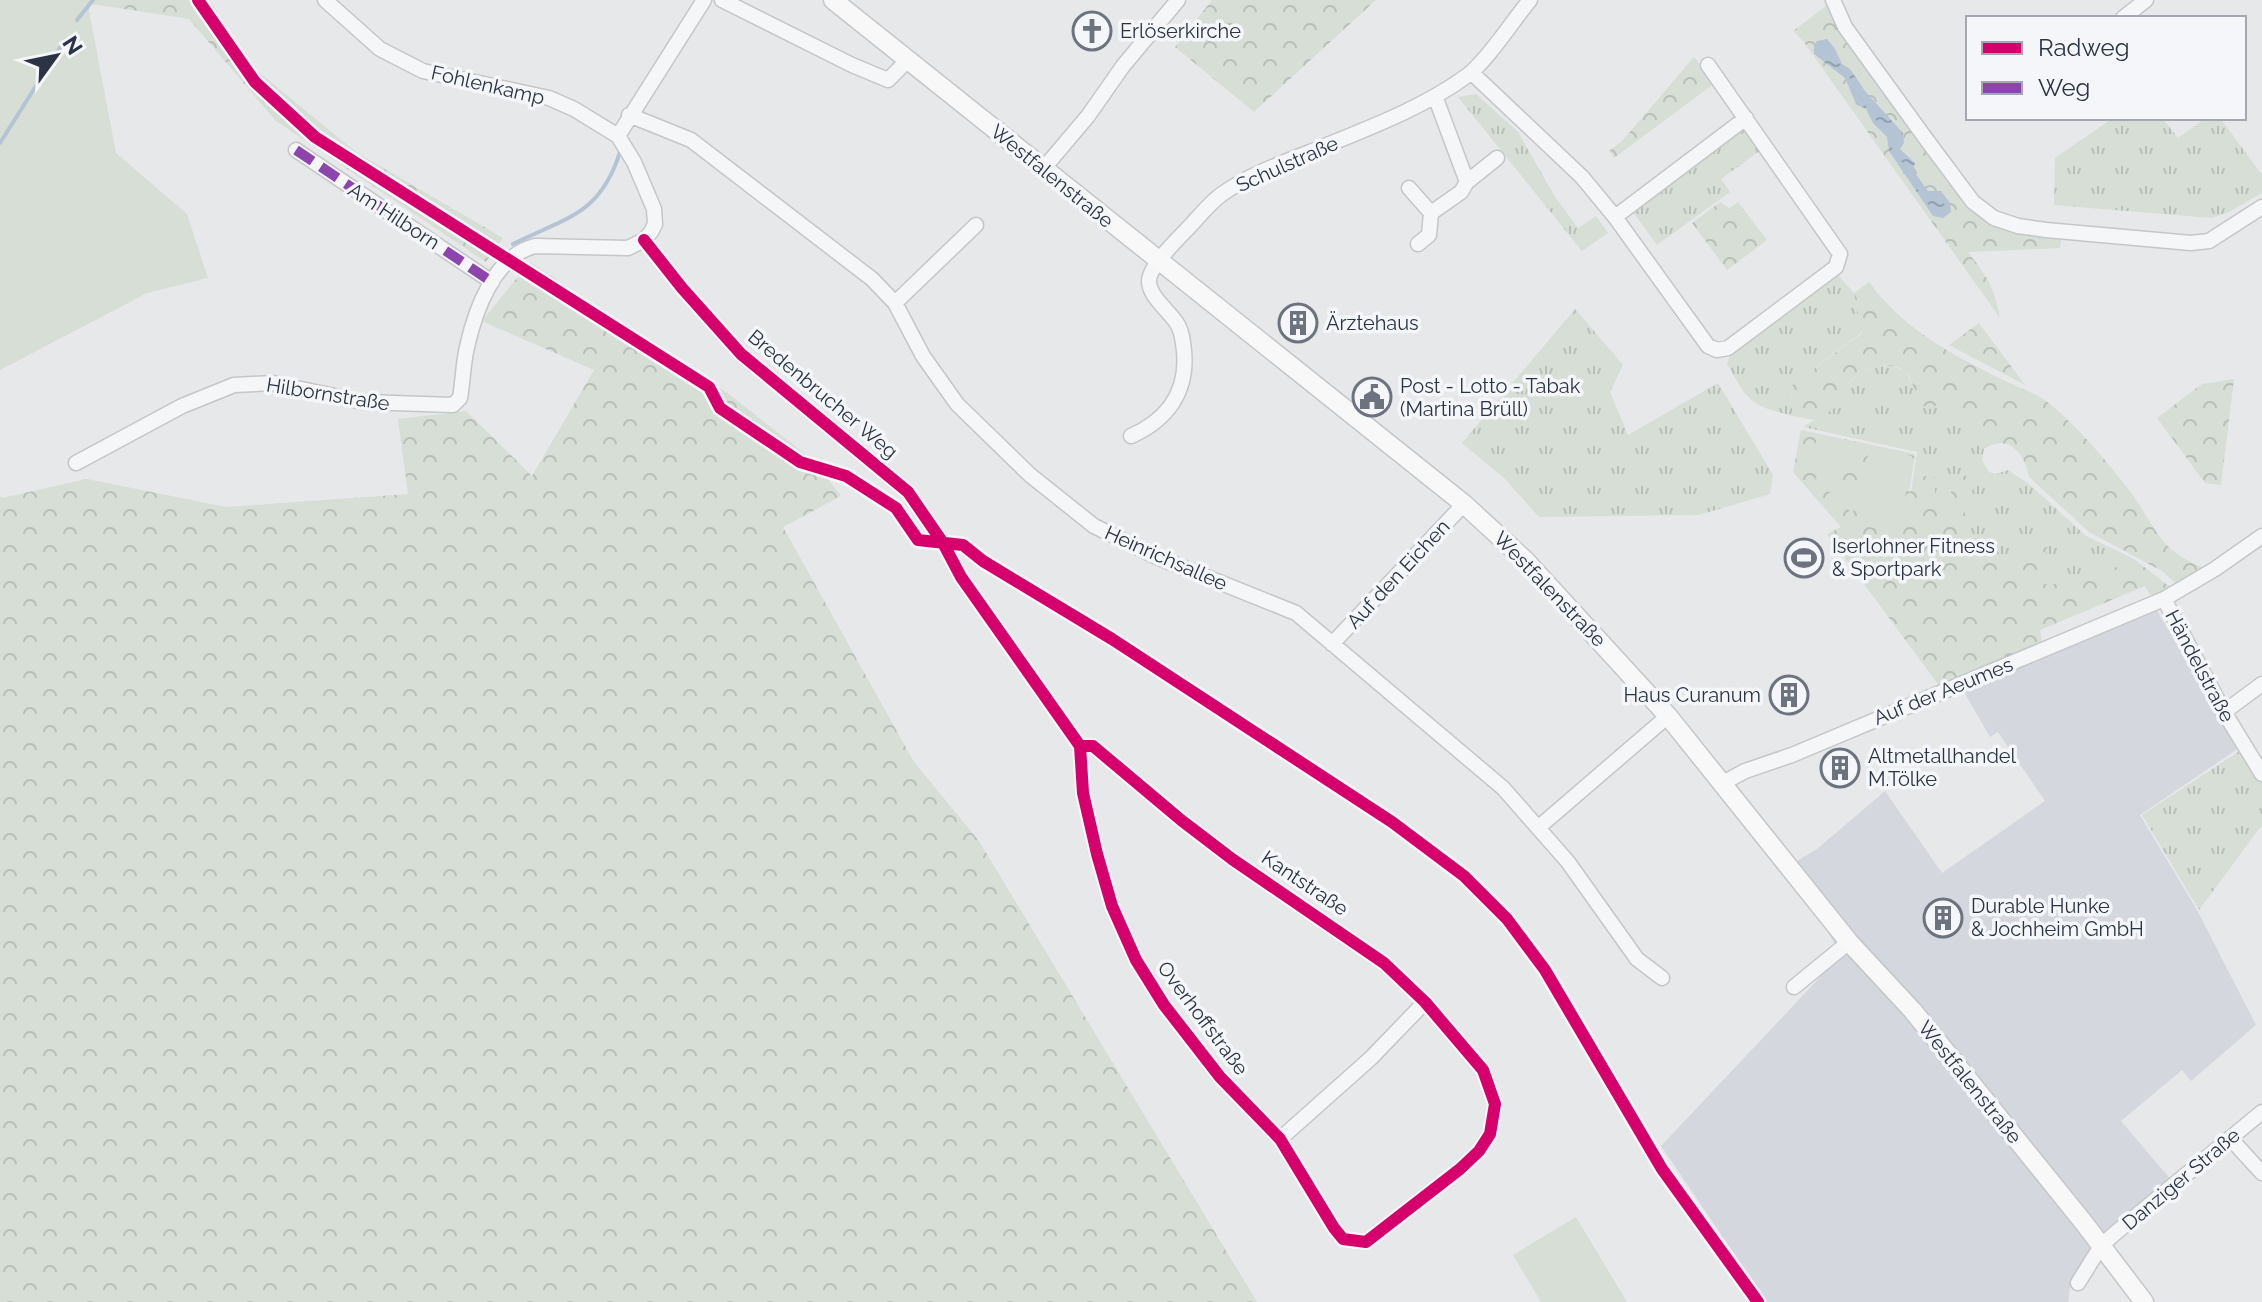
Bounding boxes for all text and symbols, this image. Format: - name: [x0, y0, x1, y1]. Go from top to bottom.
- church icon: Erlöserkirche: [1071, 10, 1113, 52]
- north arrow: [16, 16, 96, 96]
- legend: [1966, 16, 2246, 120]
- place label: Erlöserkirche: [1120, 19, 1241, 43]
- text: N: [57, 31, 88, 59]
- text: Radweg: [2038, 33, 2130, 62]
- street label: Fohlenkamp: [429, 60, 547, 110]
- text: Weg: [2038, 73, 2090, 102]
- street label: Westfalenstraße: [986, 119, 1118, 233]
- street label: Schulstraße: [1232, 131, 1342, 197]
- street label: Am Hilborn: [344, 177, 444, 255]
- building icon: Ärztehaus: [1277, 302, 1319, 344]
- place label: Ärztehaus: [1326, 311, 1419, 335]
- street label: Bredenbrucher Weg: [743, 324, 903, 464]
- street label: Hilbornstraße: [265, 372, 392, 416]
- place label: Post - Lotto - Tabak (Martina Brüll): [1400, 374, 1581, 421]
- public building icon: Post - Lotto - Tabak (Martina Brüll): [1351, 376, 1393, 418]
- street label: Auf den Eichen: [1341, 515, 1455, 633]
- street label: Heinrichsallee: [1101, 520, 1231, 596]
- street label: Westfalenstraße: [1489, 526, 1611, 652]
- place label: Iserlohner Fitness & Sportpark: [1832, 534, 1995, 581]
- sports icon: Iserlohner Fitness & Sportpark: [1783, 537, 1825, 579]
- street label: Händelstraße: [2160, 606, 2240, 727]
- street label: Auf der Aeumes: [1870, 652, 2016, 730]
- building icon: Haus Curanum: [1768, 674, 1810, 716]
- place label: Haus Curanum: [1623, 683, 1761, 707]
- place label: Altmetallhandel M.Tölke: [1868, 744, 2017, 791]
- building icon: Altmetallhandel M.Tölke: [1819, 747, 1861, 789]
- street label: Kantstraße: [1257, 845, 1353, 921]
- place label: Durable Hunke & Jochheim GmbH: [1971, 894, 2144, 941]
- building icon: Durable Hunke & Jochheim GmbH: [1922, 897, 1964, 939]
- street label: Overhoffstraße: [1152, 956, 1254, 1080]
- street label: Westfalenstraße: [1913, 1016, 2027, 1148]
- street label: Danziger Straße: [2117, 1123, 2245, 1235]

